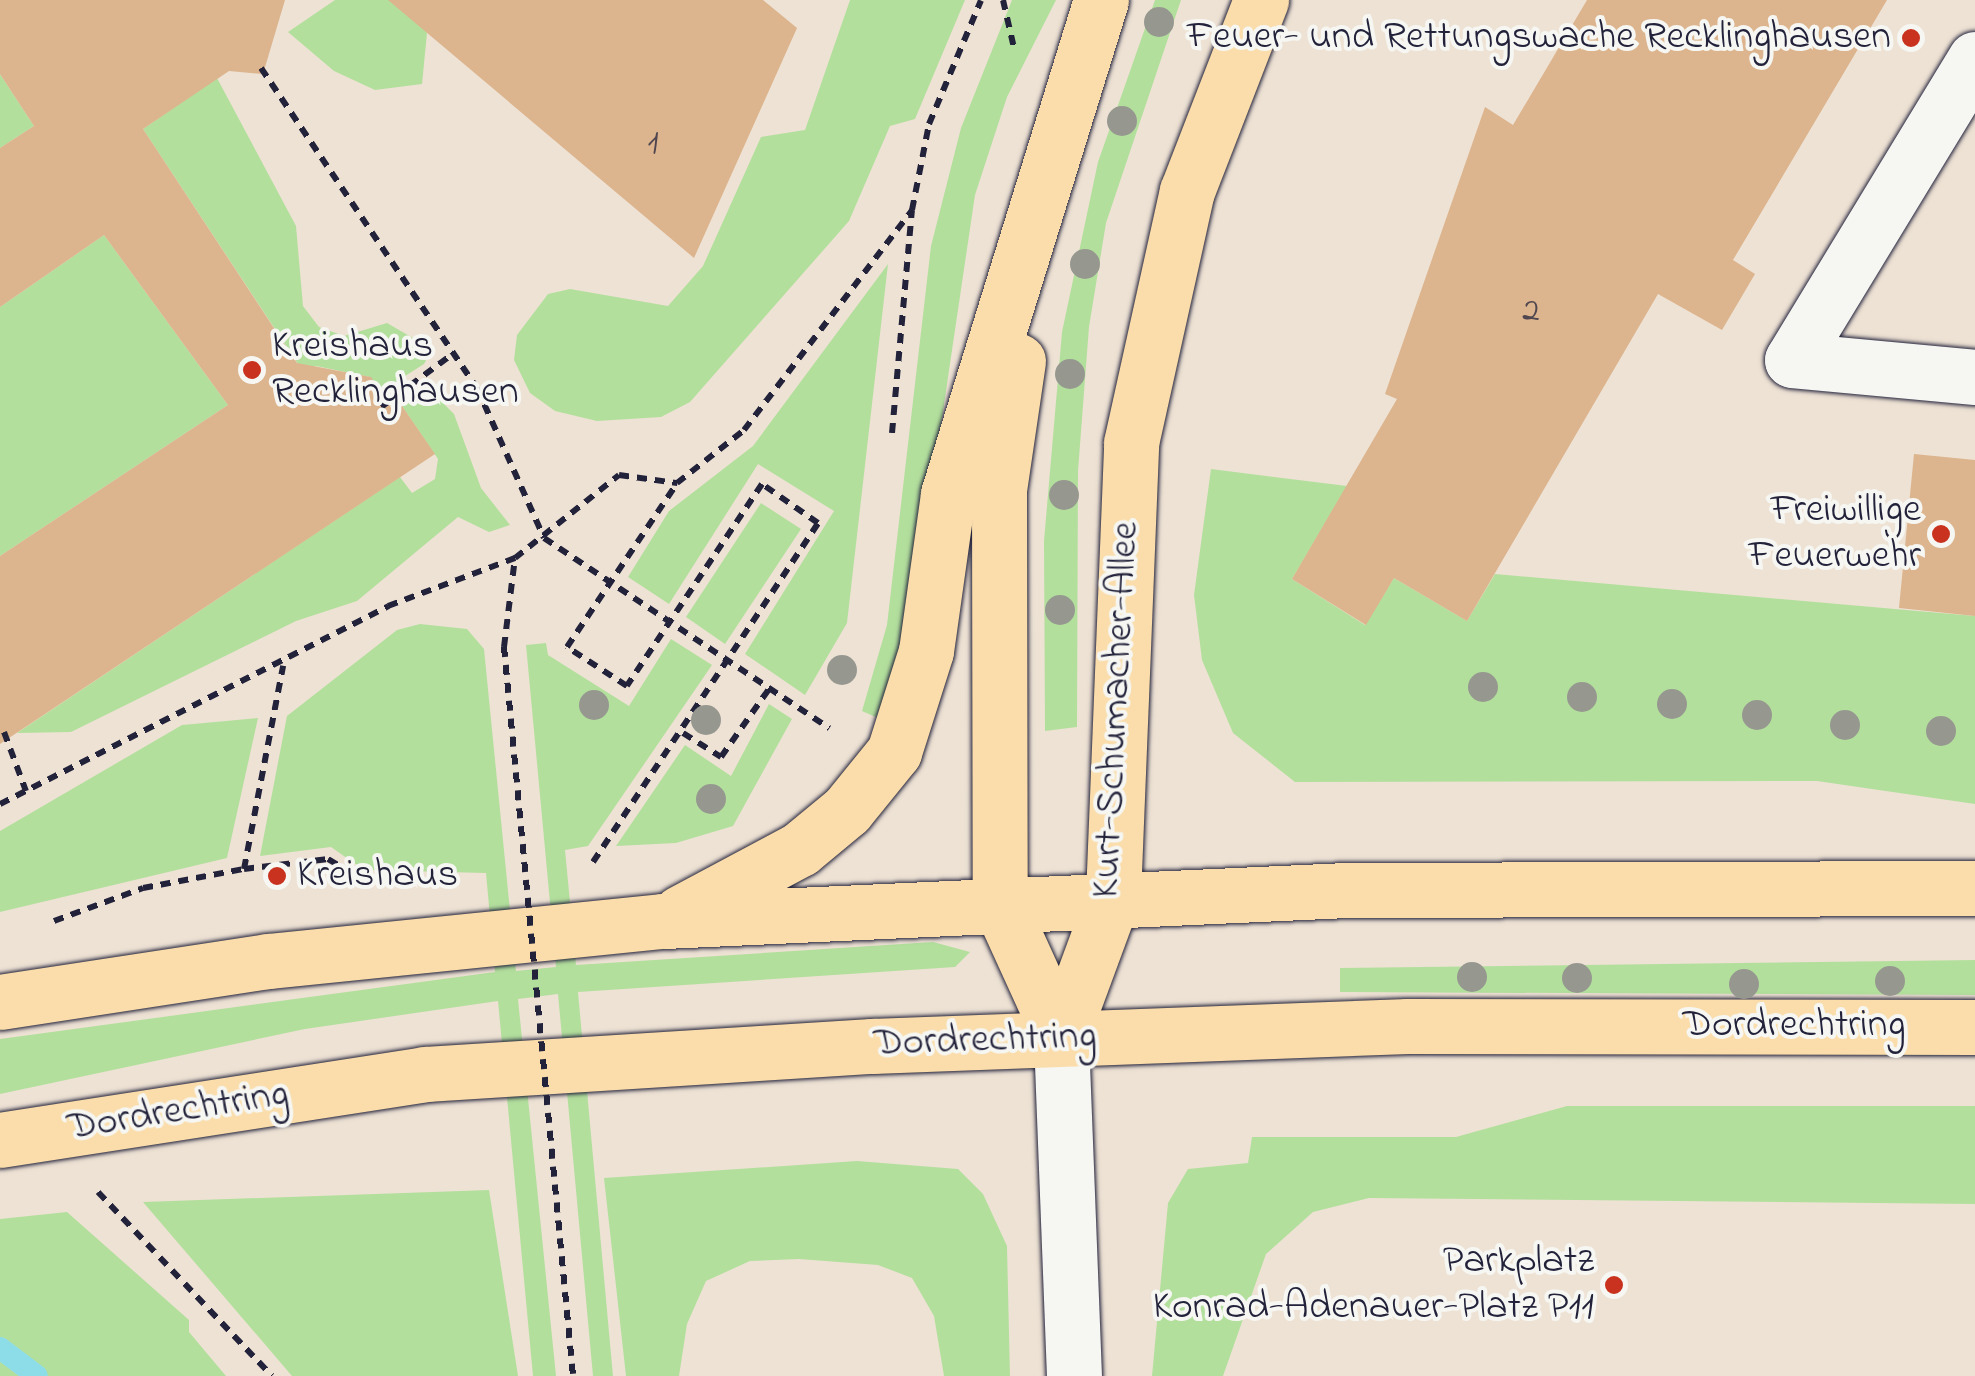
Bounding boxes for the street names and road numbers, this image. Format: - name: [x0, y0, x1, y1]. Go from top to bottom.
- street label: Kurt-Schumacher-Allee: [1083, 521, 1151, 899]
- street label: Dordrechtring: [1683, 1002, 1905, 1050]
- street label: Dordrechtring: [873, 1013, 1097, 1069]
- street label: Dordrechtring: [64, 1071, 292, 1153]

